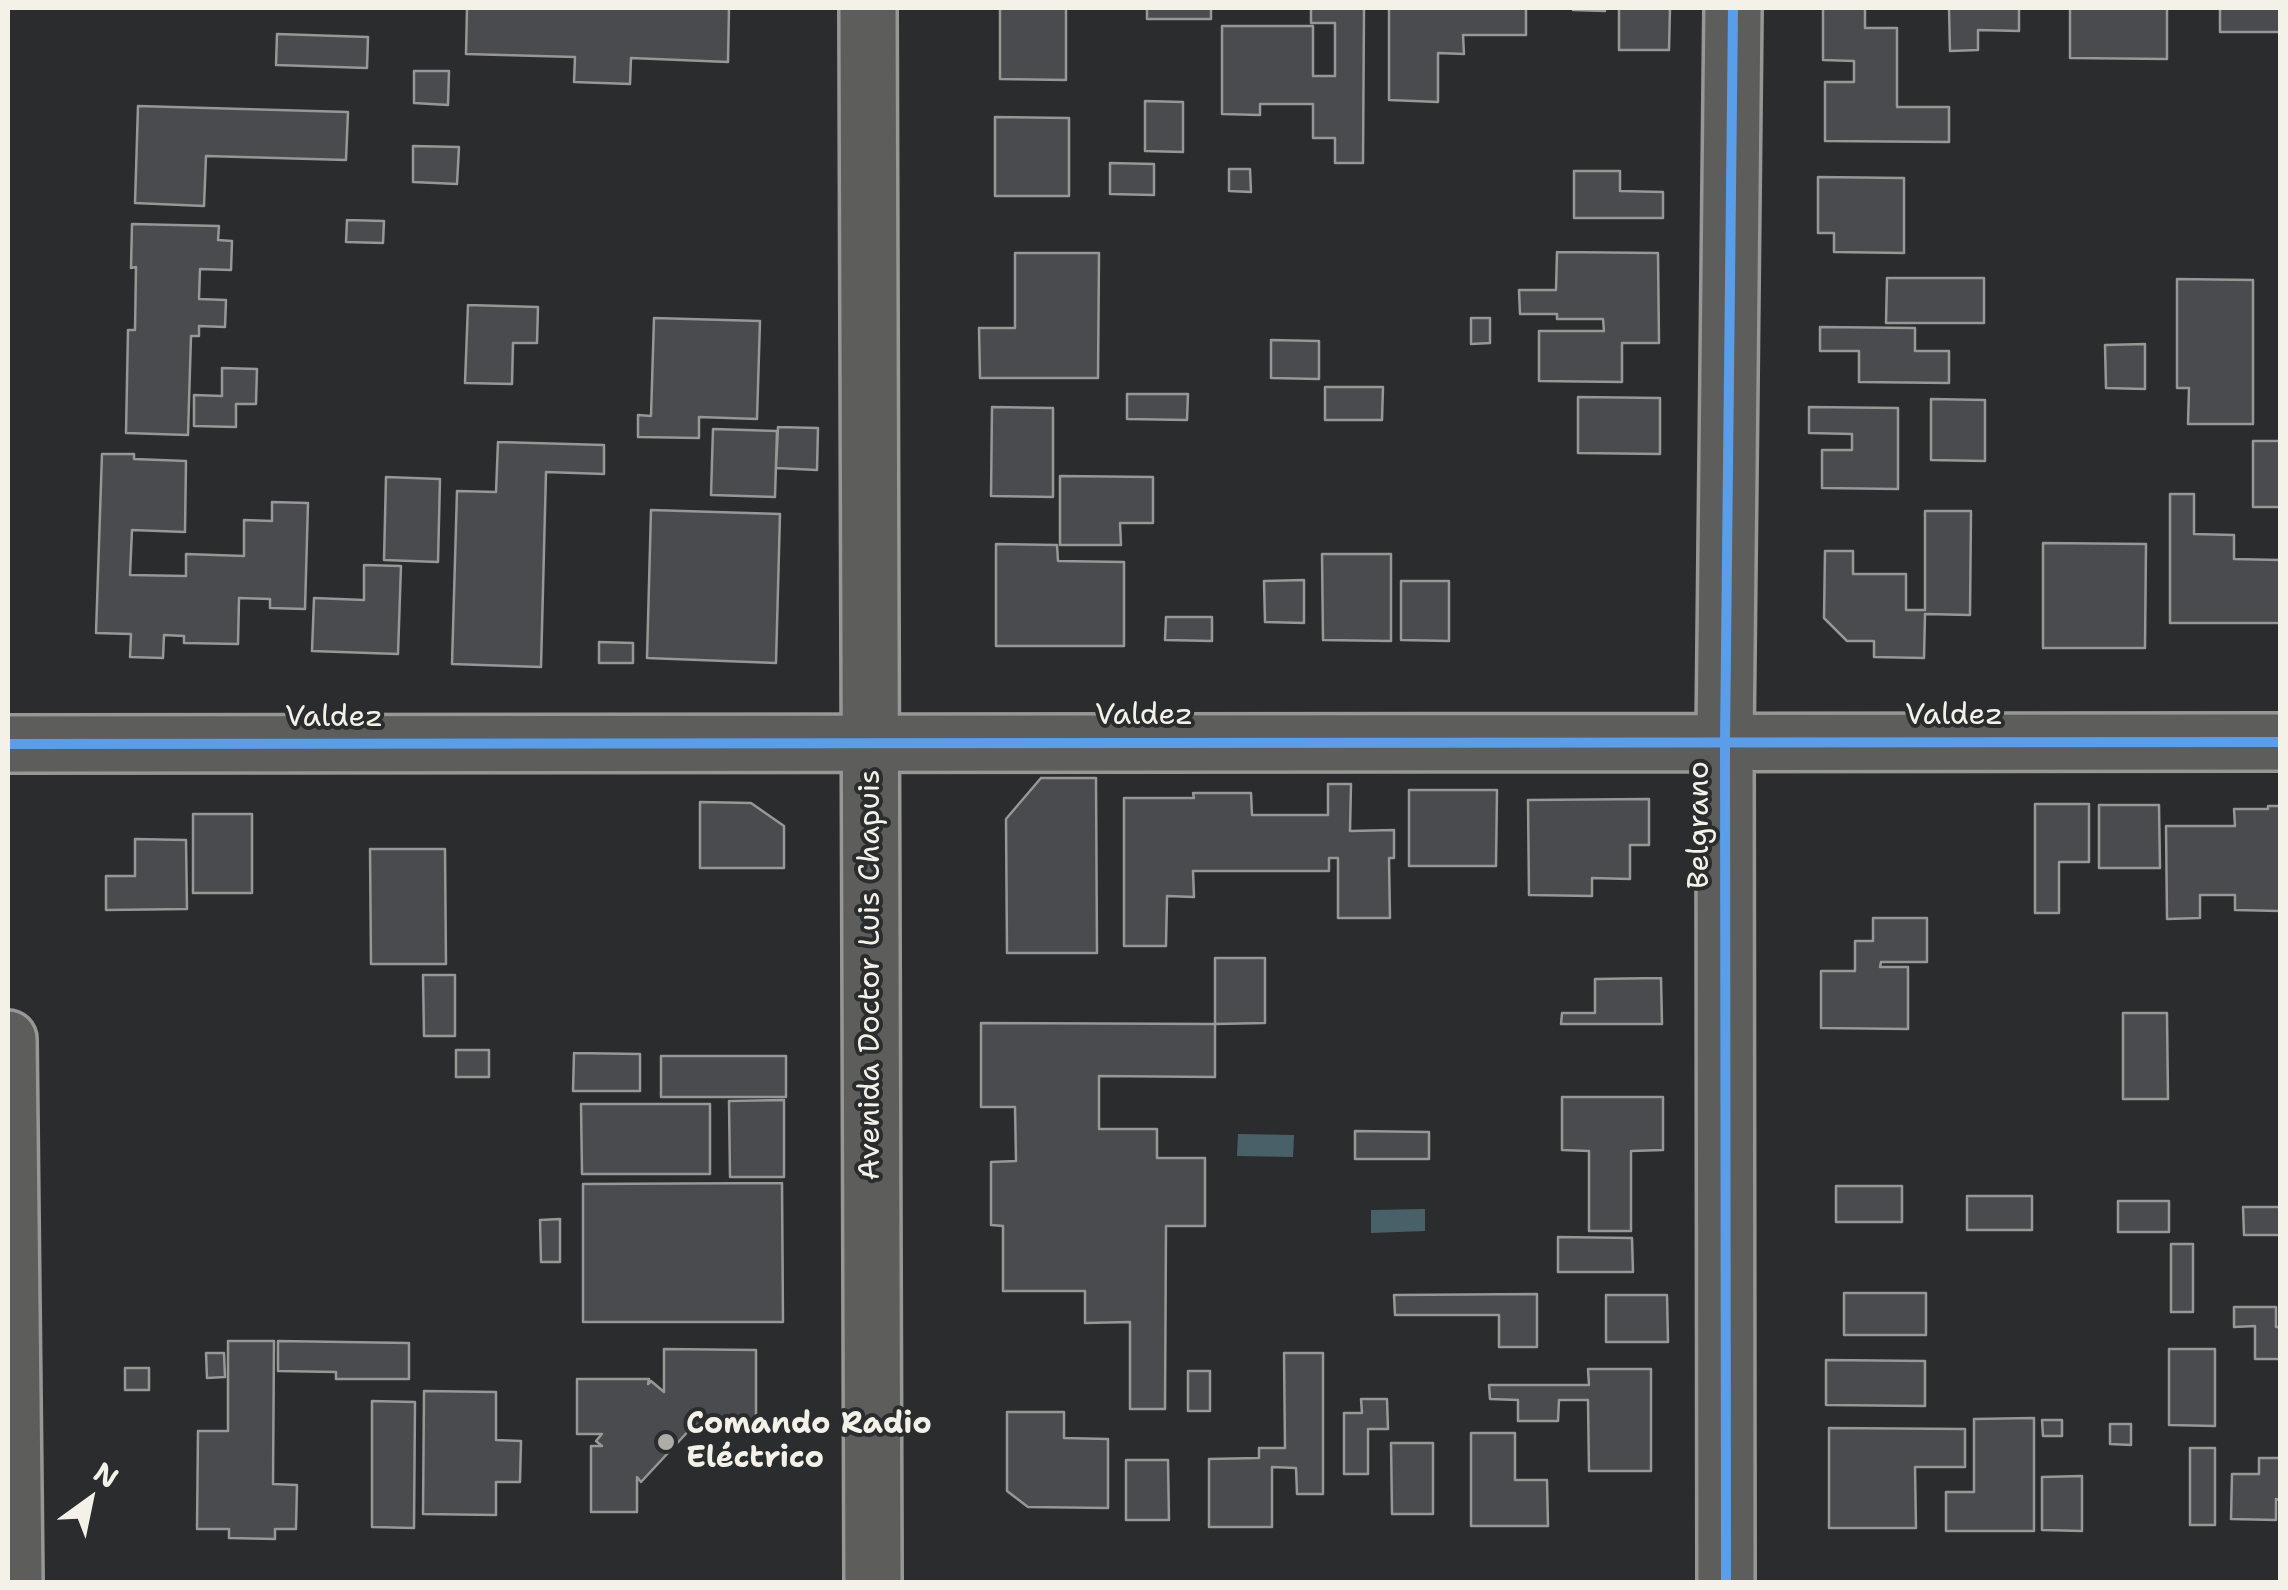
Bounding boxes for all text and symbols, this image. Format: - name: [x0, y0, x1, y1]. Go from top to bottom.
- street label: Valdez: [1095, 698, 1193, 734]
- street label: Valdez: [1905, 698, 2003, 734]
- street label: Valdez: [285, 700, 383, 736]
- street label: Belgrano: [1682, 761, 1718, 889]
- street label: Avenida Doctor Luis Chapuis: [853, 769, 889, 1181]
- place label: Comando Radio Eléctrico: [686, 1407, 932, 1478]
- marker: Comando Radio Eléctrico: [655, 1431, 677, 1453]
- north arrow: [40, 1450, 140, 1550]
- text: N: [87, 1453, 126, 1497]

